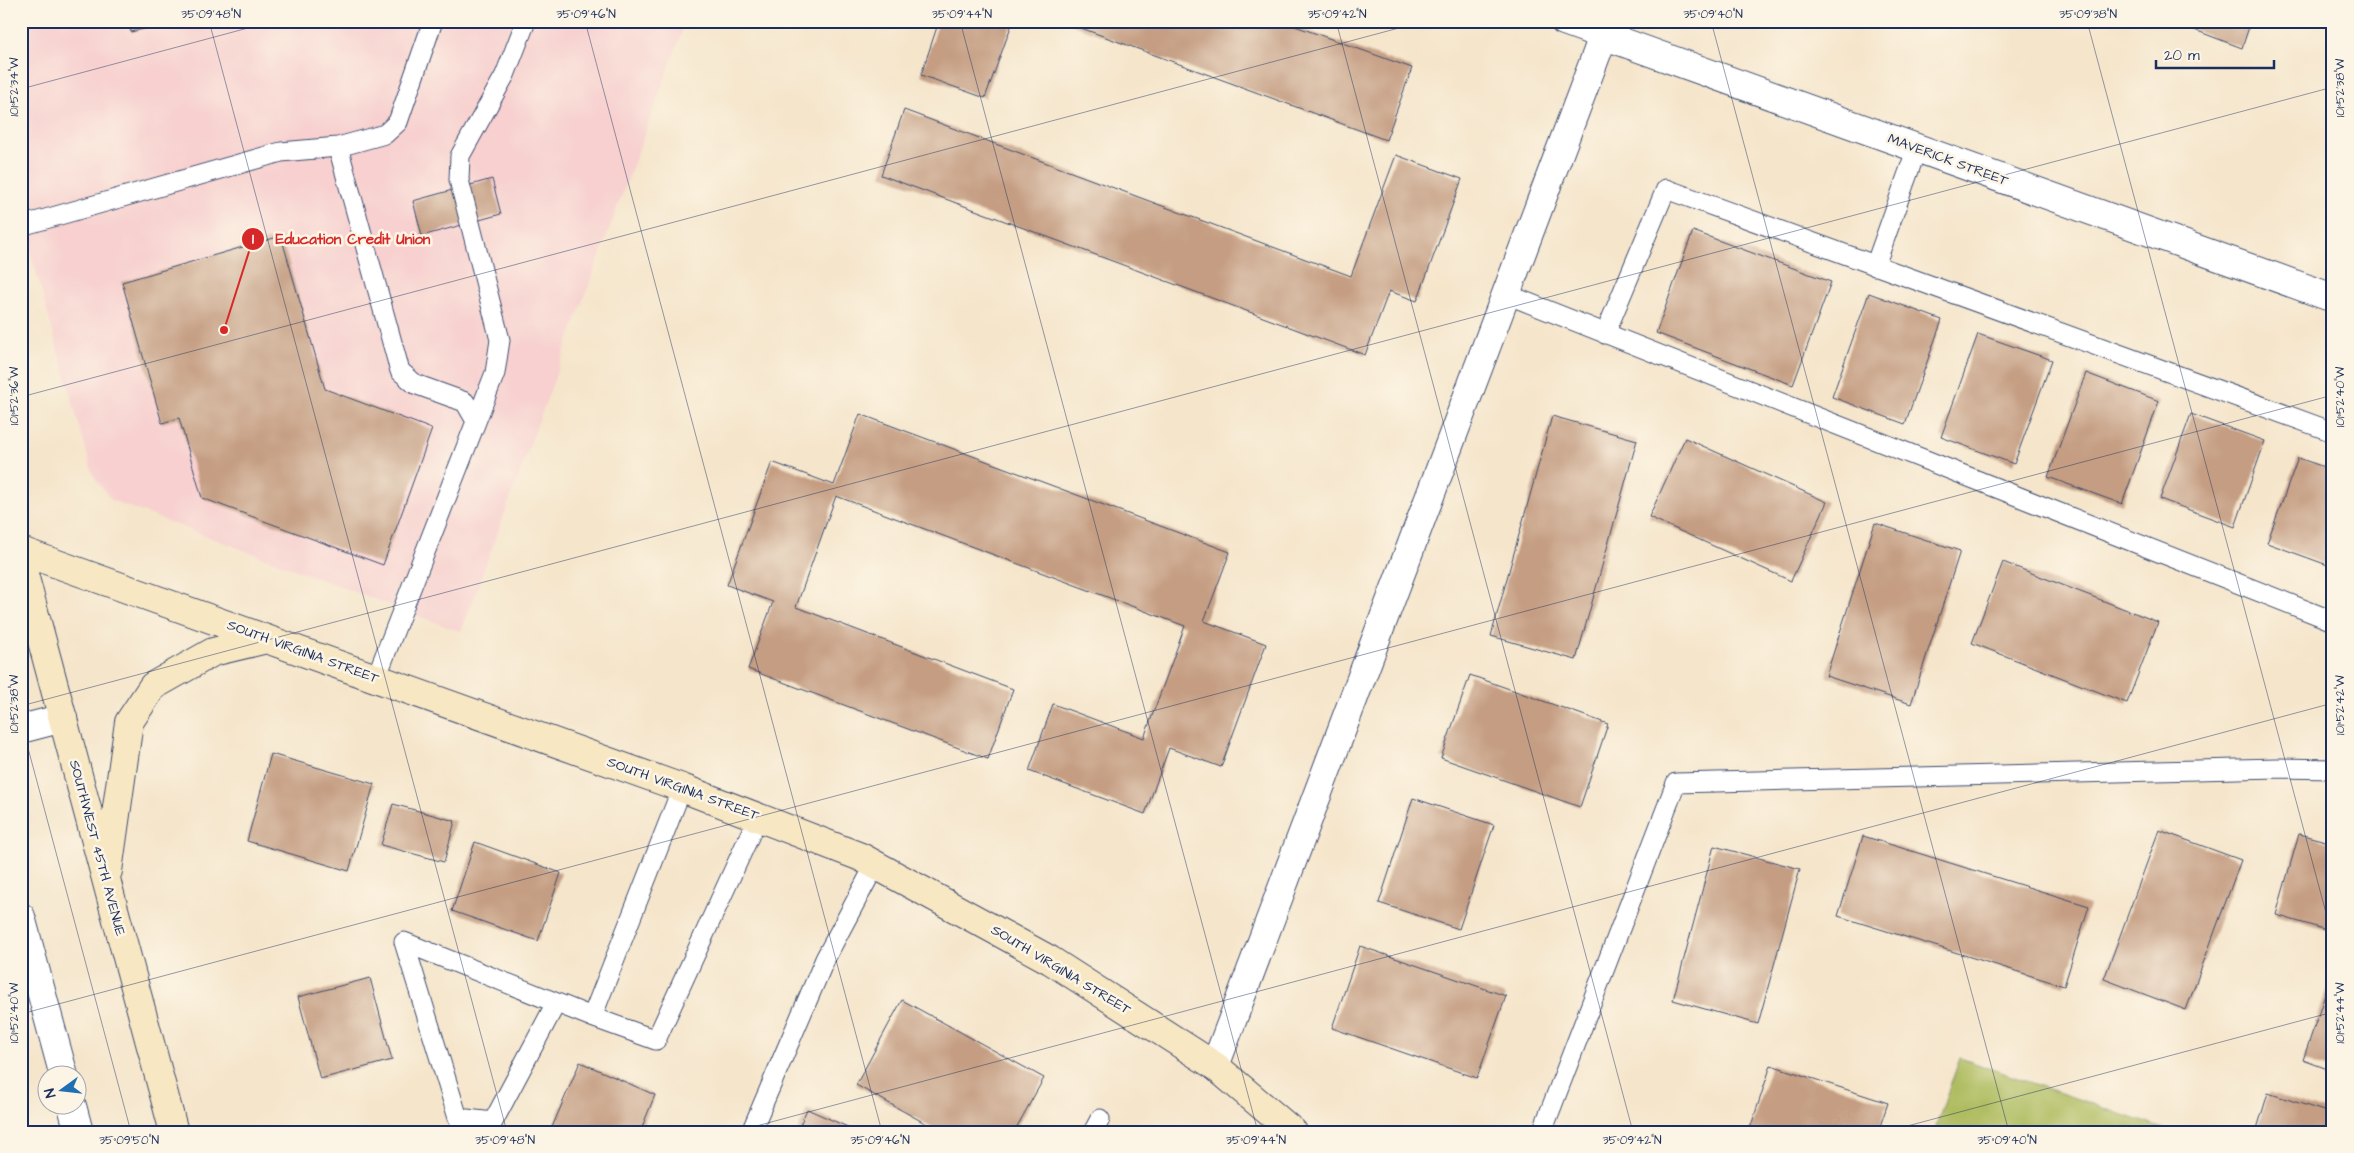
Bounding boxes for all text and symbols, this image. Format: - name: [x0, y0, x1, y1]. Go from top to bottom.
- text: 35°09'48"N: [181, 6, 241, 23]
- text: 35°09'46"N: [556, 6, 616, 23]
- text: 35°09'44"N: [932, 6, 993, 23]
- text: 35°09'42"N: [1308, 6, 1367, 23]
- text: 35°09'40"N: [1683, 6, 1743, 23]
- text: 35°09'38"N: [2059, 6, 2117, 23]
- scale bar: [2156, 38, 2274, 70]
- text: 20 m: [2164, 45, 2200, 66]
- text: 101°52'34"W: [6, 57, 23, 116]
- text: 101°52'38"W: [2332, 58, 2349, 117]
- street label: MAVERICK STREET: [1885, 129, 2011, 191]
- callout: Education Credit Union: [241, 224, 440, 254]
- text: 1: [252, 229, 254, 250]
- text: Education Credit Union: [276, 229, 431, 250]
- text: 101°52'36"W: [6, 366, 23, 425]
- text: 101°52'40"W: [2332, 366, 2349, 427]
- street label: SOUTH VIRGINIA STREET: [224, 615, 382, 689]
- text: 101°52'38"W: [6, 674, 23, 733]
- text: 101°52'42"W: [2332, 674, 2349, 735]
- street label: SOUTH VIRGINIA STREET: [604, 752, 762, 826]
- street label: SOUTHWEST 45TH AVENUE: [64, 758, 130, 939]
- street label: SOUTH VIRGINIA STREET: [987, 920, 1135, 1020]
- text: 101°52'40"W: [6, 982, 23, 1043]
- text: 101°52'44"W: [2332, 982, 2349, 1044]
- north arrow: [38, 1066, 88, 1116]
- text: N: [40, 1086, 61, 1100]
- text: 35°09'50"N: [99, 1132, 159, 1149]
- text: 35°09'48"N: [475, 1132, 535, 1149]
- text: 35°09'46"N: [850, 1132, 910, 1149]
- text: 35°09'44"N: [1226, 1132, 1287, 1149]
- text: 35°09'42"N: [1603, 1132, 1662, 1149]
- text: 35°09'40"N: [1977, 1132, 2037, 1149]

